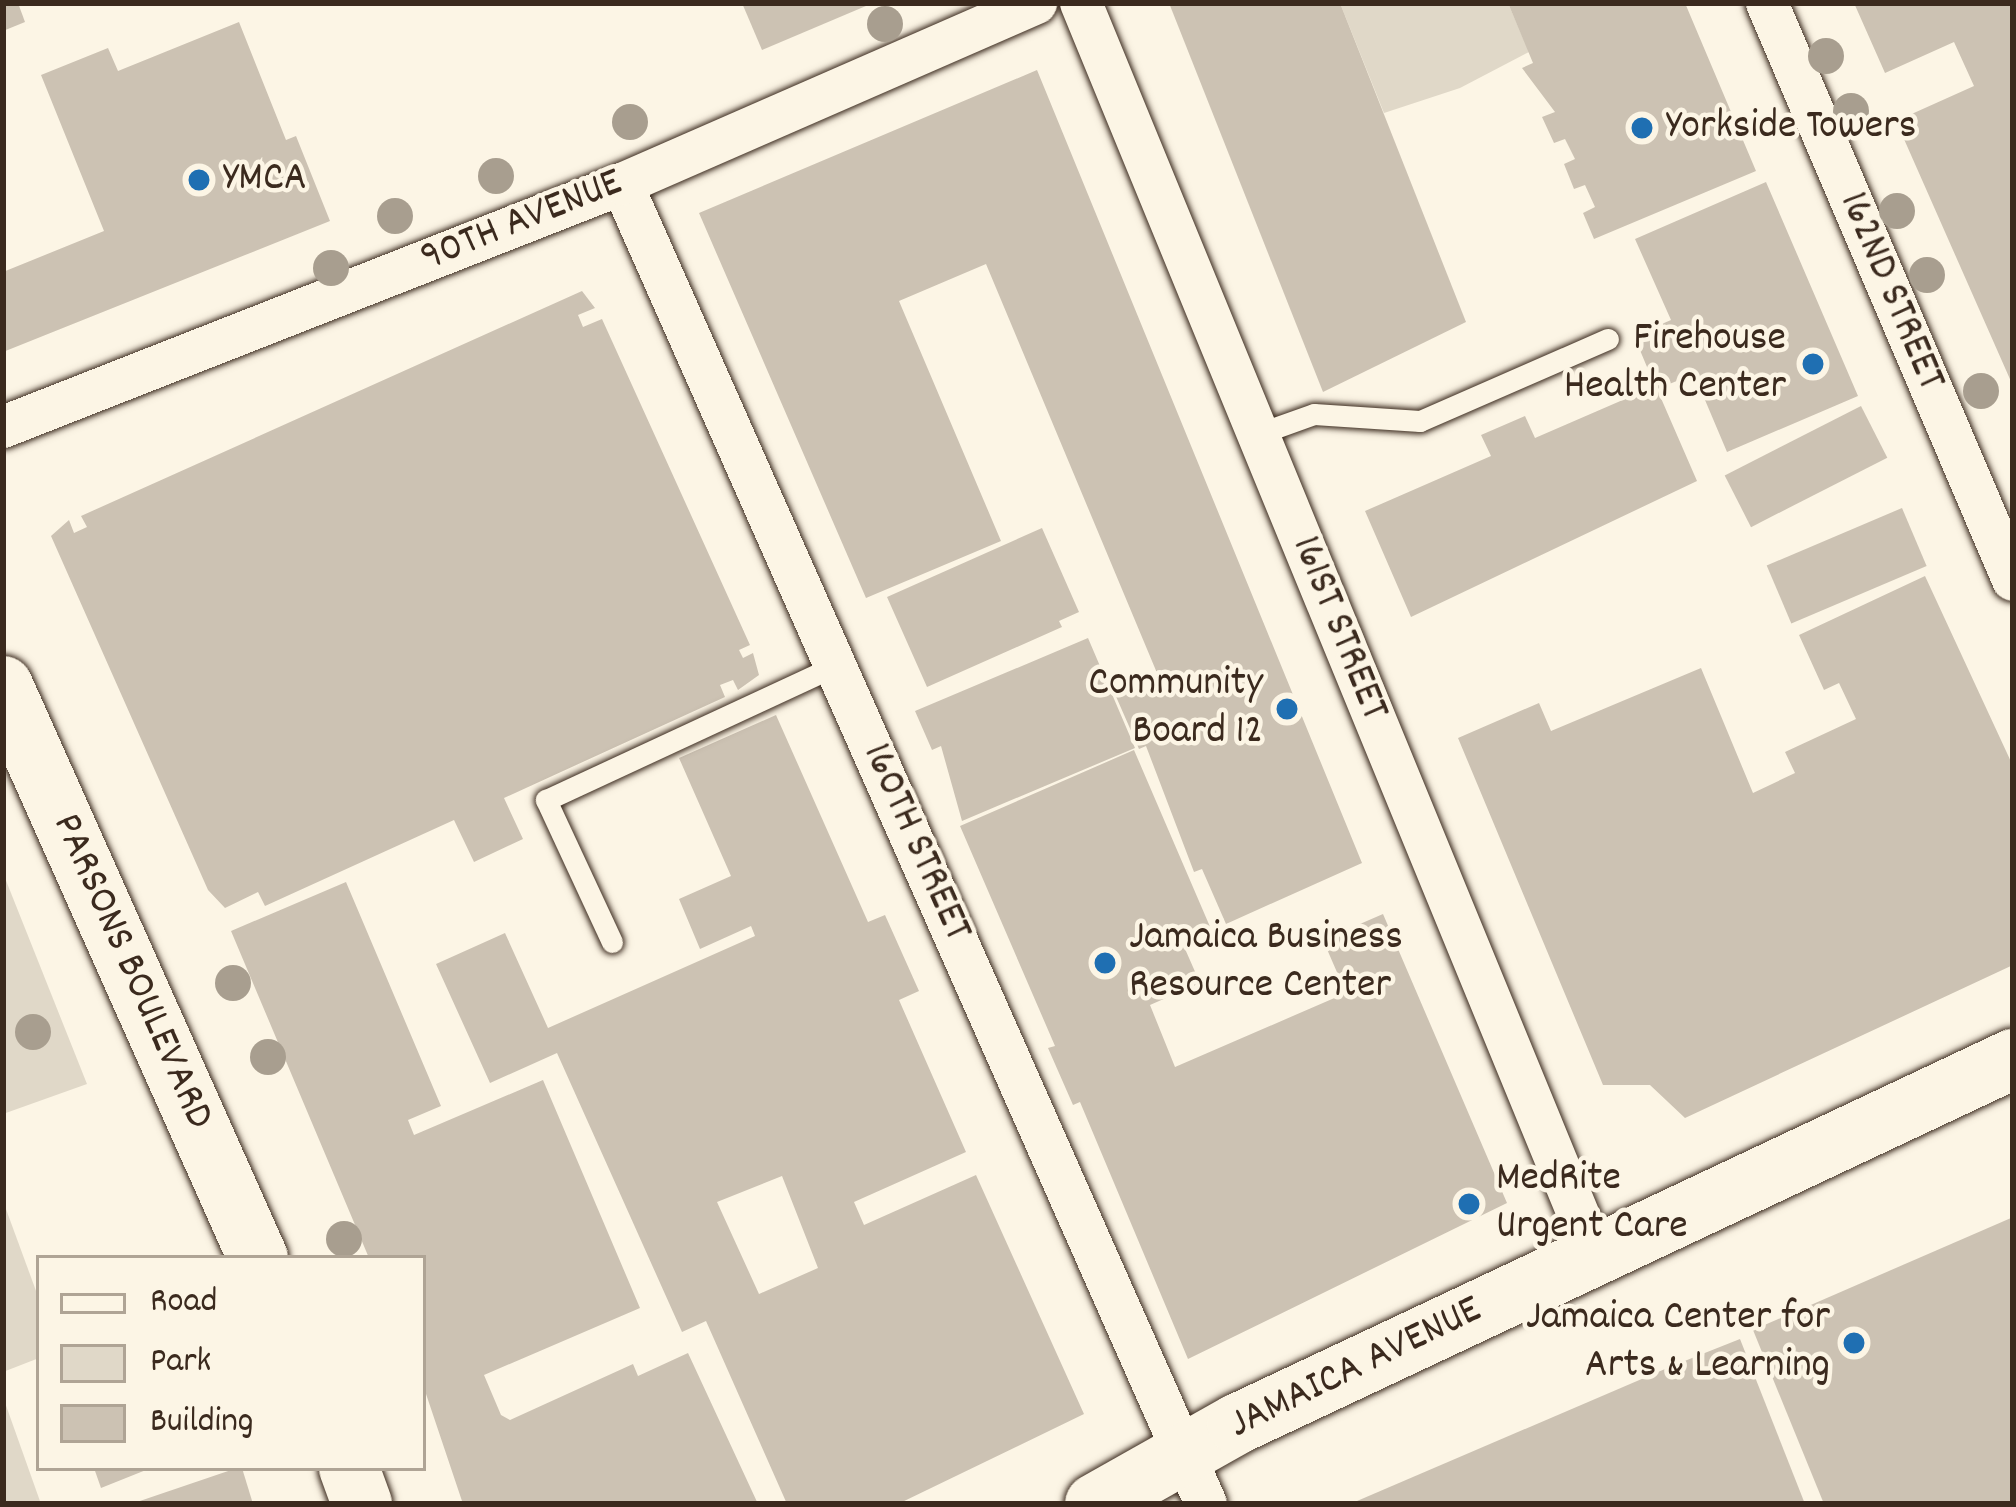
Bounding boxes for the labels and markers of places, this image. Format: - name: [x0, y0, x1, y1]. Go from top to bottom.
- place label: Yorkside Towers: [1666, 103, 1917, 153]
- marker: Yorkside Towers: [1629, 115, 1655, 141]
- place label: YMCA: [223, 155, 307, 205]
- marker: YMCA: [186, 167, 212, 193]
- place label: Firehouse Health Center: [1564, 315, 1786, 413]
- marker: Firehouse Health Center: [1797, 348, 1829, 380]
- place label: Community Board 12: [1088, 660, 1263, 758]
- marker: Community Board 12: [1274, 696, 1300, 722]
- place label: Jamaica Business Resource Center: [1129, 914, 1403, 1012]
- marker: Jamaica Business Resource Center: [1092, 950, 1118, 976]
- place label: MedRite Urgent Care: [1496, 1155, 1688, 1254]
- marker: MedRite Urgent Care: [1453, 1188, 1485, 1220]
- place label: Jamaica Center for Arts & Learning: [1526, 1294, 1830, 1392]
- marker: Jamaica Center for Arts & Learning: [1841, 1330, 1867, 1356]

